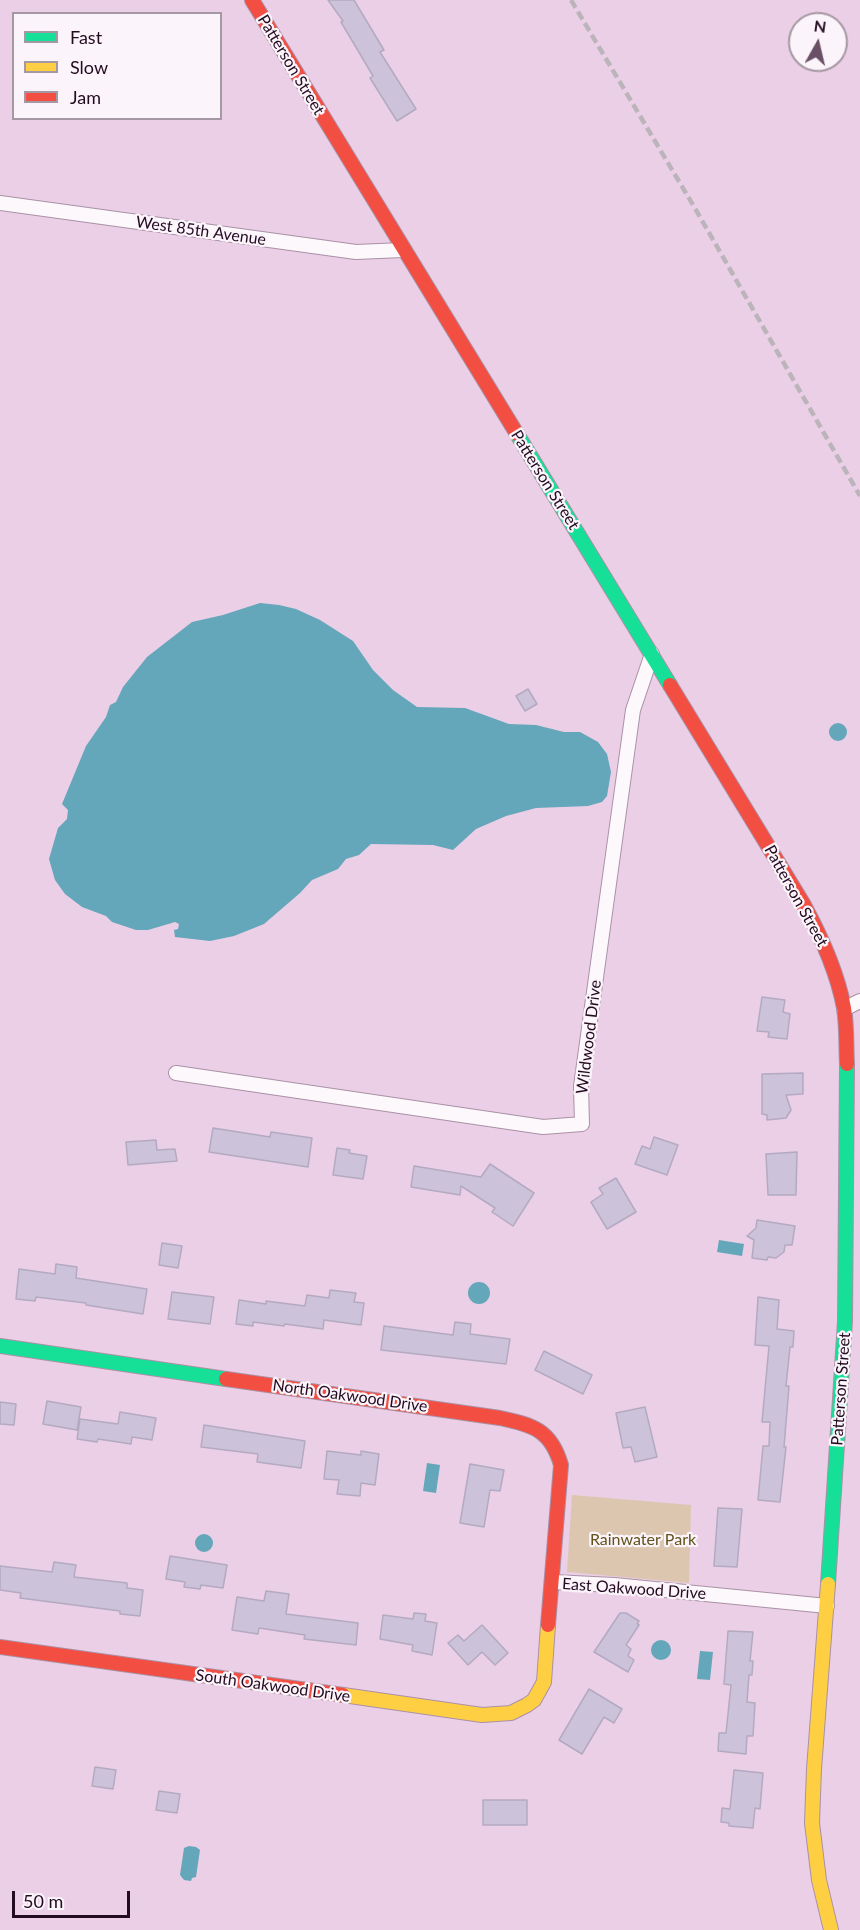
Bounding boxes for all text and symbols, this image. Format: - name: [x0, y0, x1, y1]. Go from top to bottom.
- street label: Patterson Street: [254, 11, 328, 119]
- legend: [12, 12, 222, 120]
- north arrow: [788, 12, 848, 72]
- text: N: [813, 15, 828, 36]
- text: Fast: [70, 26, 102, 48]
- text: Slow: [70, 56, 108, 78]
- text: Jam: [70, 86, 101, 108]
- street label: West 85th Avenue: [135, 212, 267, 250]
- street label: Patterson Street: [507, 427, 583, 533]
- street label: Patterson Street: [760, 842, 832, 950]
- street label: Wildwood Drive: [572, 979, 606, 1095]
- street label: Patterson Street: [827, 1332, 855, 1446]
- street label: North Oakwood Drive: [271, 1376, 429, 1416]
- park label: Rainwater Park: [590, 1530, 696, 1550]
- street label: East Oakwood Drive: [561, 1574, 707, 1604]
- street label: South Oakwood Drive: [194, 1666, 352, 1706]
- scale bar: [15, 1879, 134, 1917]
- text: 50 m: [23, 1890, 63, 1912]

